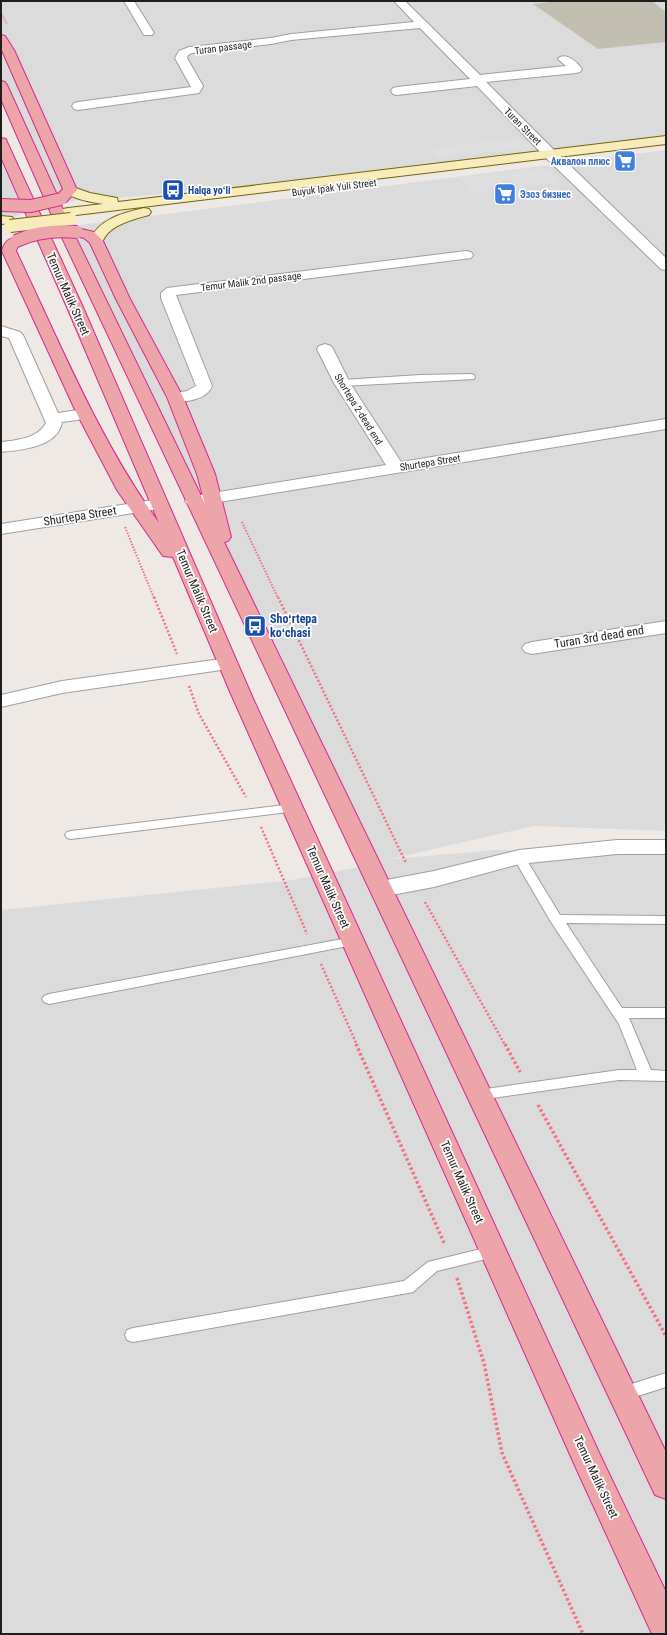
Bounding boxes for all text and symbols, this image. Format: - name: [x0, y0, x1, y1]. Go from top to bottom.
- street label: Turan passage: [194, 38, 253, 56]
- street label: Turan Street: [502, 106, 543, 147]
- supermarket icon: Аквалон плюс: [612, 148, 638, 174]
- place label: Аквалон плюс: [551, 156, 610, 167]
- bus stop icon: Halqa yoʻli: [160, 177, 186, 203]
- street label: Buyuk Ipak Yuli Street: [291, 177, 377, 198]
- supermarket icon: Эзоз бизнес: [492, 181, 518, 207]
- place label: Halqa yoʻli: [188, 185, 231, 196]
- place label: Эзоз бизнес: [520, 189, 571, 200]
- street label: Temur Malik Street: [43, 250, 93, 338]
- street label: Temur Malik 2nd passage: [200, 270, 302, 293]
- street label: Shortepa 2-dead end: [332, 372, 385, 447]
- street label: Shurtepa Street: [399, 452, 461, 473]
- street label: Shurtepa Street: [43, 503, 118, 529]
- street label: Temur Malik Street: [173, 547, 221, 635]
- place label: Shoʻrtepa koʻchasi: [270, 612, 317, 640]
- bus stop icon: Shoʻrtepa koʻchasi: [242, 613, 268, 639]
- street label: Turan 3rd dead end: [553, 623, 645, 651]
- street label: Temur Malik Street: [303, 843, 353, 931]
- street label: Temur Malik Street: [437, 1138, 487, 1226]
- street label: Temur Malik Street: [571, 1434, 621, 1521]

